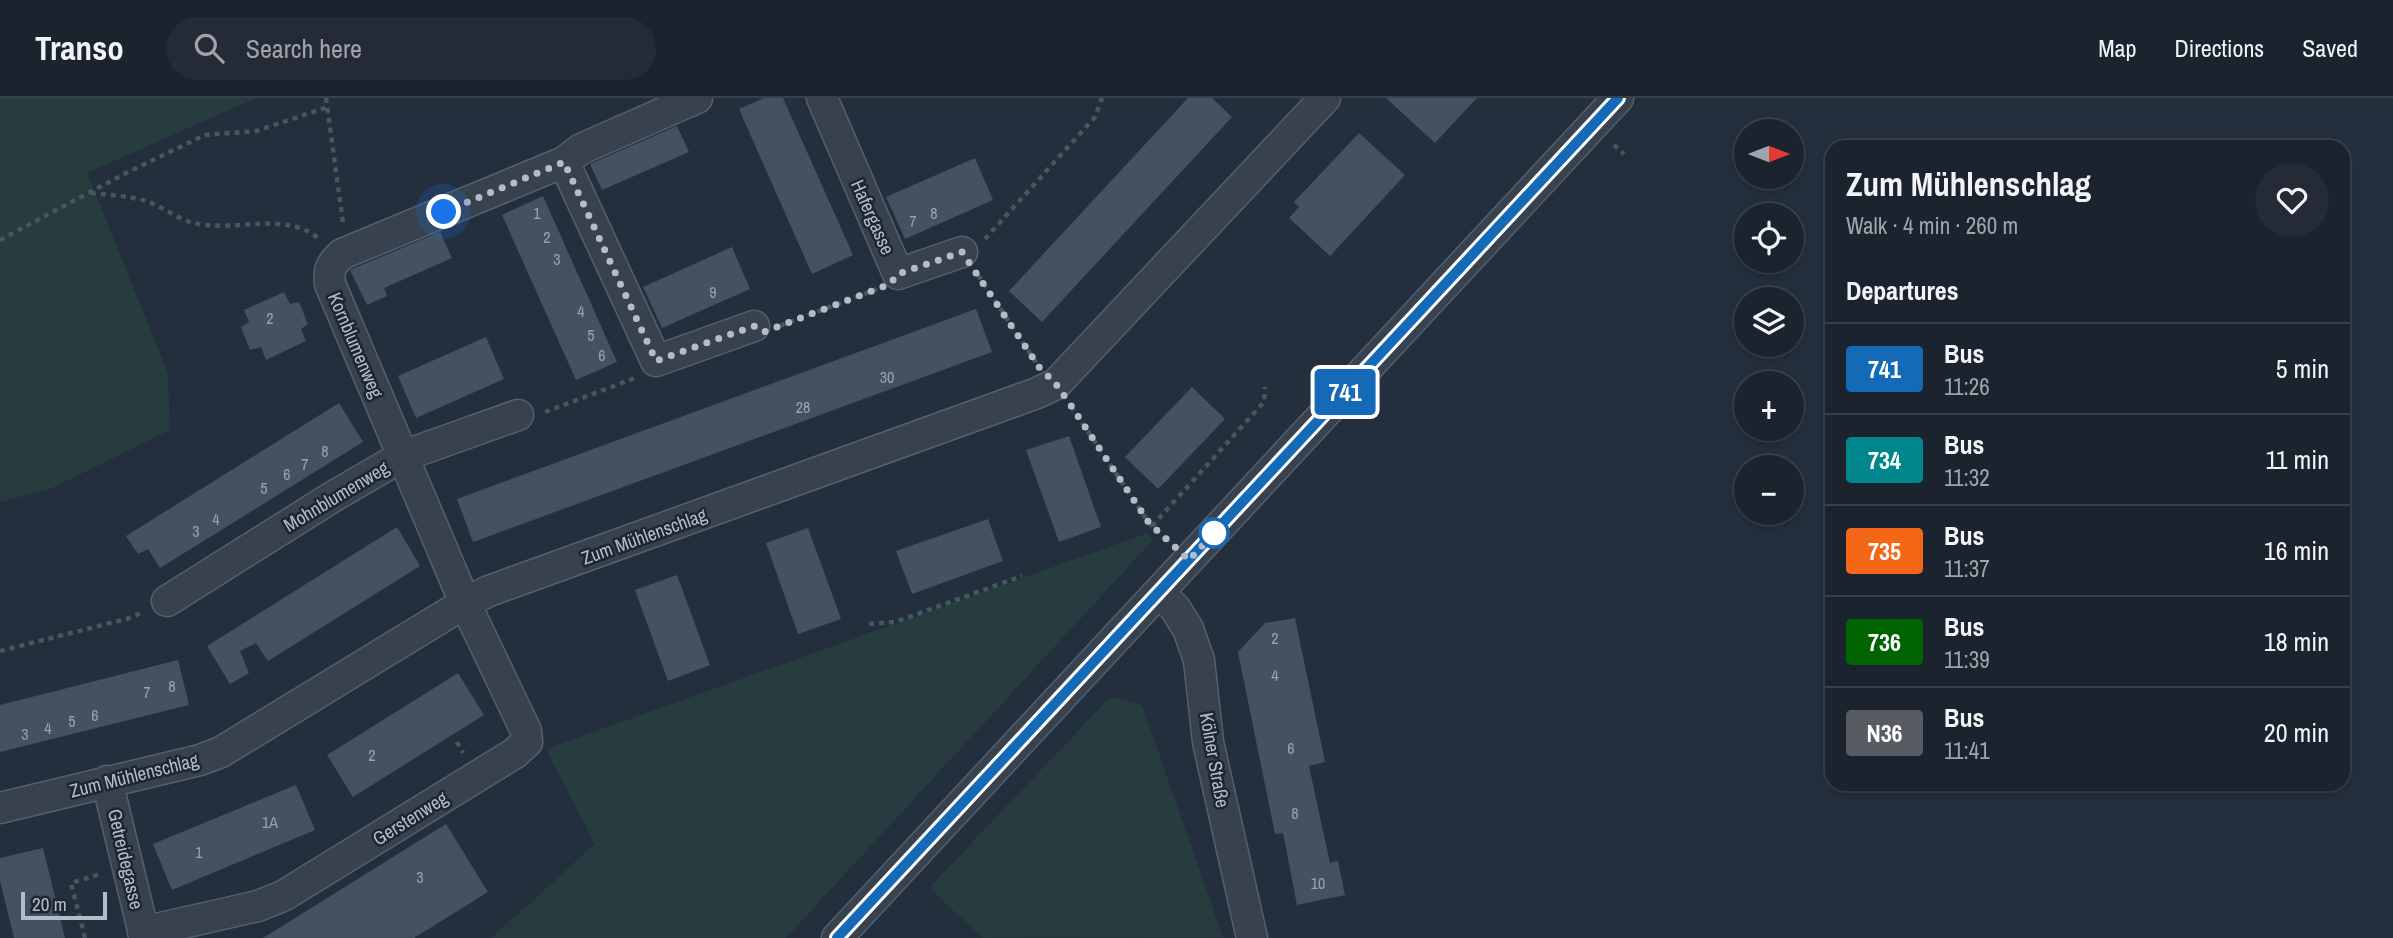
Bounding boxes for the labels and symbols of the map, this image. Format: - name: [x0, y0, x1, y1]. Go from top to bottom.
- north arrow: [1734, 119, 1804, 189]
- street label: Hafergasse: [845, 175, 901, 259]
- your location: [426, 194, 461, 229]
- house number: 1: [533, 202, 541, 224]
- house number: 8: [930, 202, 938, 224]
- house number: 7: [909, 210, 917, 232]
- house number: 2: [543, 226, 551, 248]
- house number: 3: [553, 248, 561, 270]
- house number: 9: [709, 281, 717, 303]
- street label: Kornblumenweg: [322, 288, 390, 402]
- house number: 4: [577, 300, 585, 322]
- house number: 2: [266, 307, 274, 329]
- house number: 5: [587, 324, 595, 346]
- house number: 6: [598, 344, 606, 366]
- house number: 30: [880, 366, 894, 388]
- line badge: 741: [1305, 369, 1385, 415]
- house number: 28: [796, 396, 810, 418]
- house number: 8: [321, 440, 329, 462]
- house number: 7: [301, 453, 309, 475]
- street label: Mohnblumenweg: [278, 454, 394, 538]
- house number: 6: [283, 463, 291, 485]
- house number: 5: [260, 477, 268, 499]
- street label: Zum Mühlenschlag: [578, 501, 711, 571]
- house number: 4: [212, 508, 220, 530]
- unlabelled marker: [1199, 518, 1229, 548]
- house number: 3: [192, 520, 200, 542]
- house number: 2: [1271, 627, 1279, 649]
- house number: 4: [1271, 664, 1279, 686]
- house number: 8: [168, 675, 176, 697]
- house number: 7: [143, 681, 151, 703]
- house number: 6: [91, 704, 99, 726]
- house number: 5: [68, 710, 76, 732]
- street label: Kölner Straße: [1194, 710, 1236, 810]
- house number: 4: [44, 717, 52, 739]
- house number: 3: [21, 723, 29, 745]
- house number: 6: [1287, 737, 1295, 759]
- house number: 2: [368, 744, 376, 766]
- street label: Zum Mühlenschlag: [67, 746, 201, 804]
- street label: Gerstenweg: [367, 785, 453, 851]
- house number: 8: [1291, 802, 1299, 824]
- street label: Getreidegasse: [102, 806, 150, 912]
- house number: 1A: [262, 811, 278, 833]
- house number: 1: [195, 841, 203, 863]
- house number: 3: [416, 866, 424, 888]
- house number: 10: [1311, 872, 1325, 894]
- scale bar: [21, 889, 107, 921]

